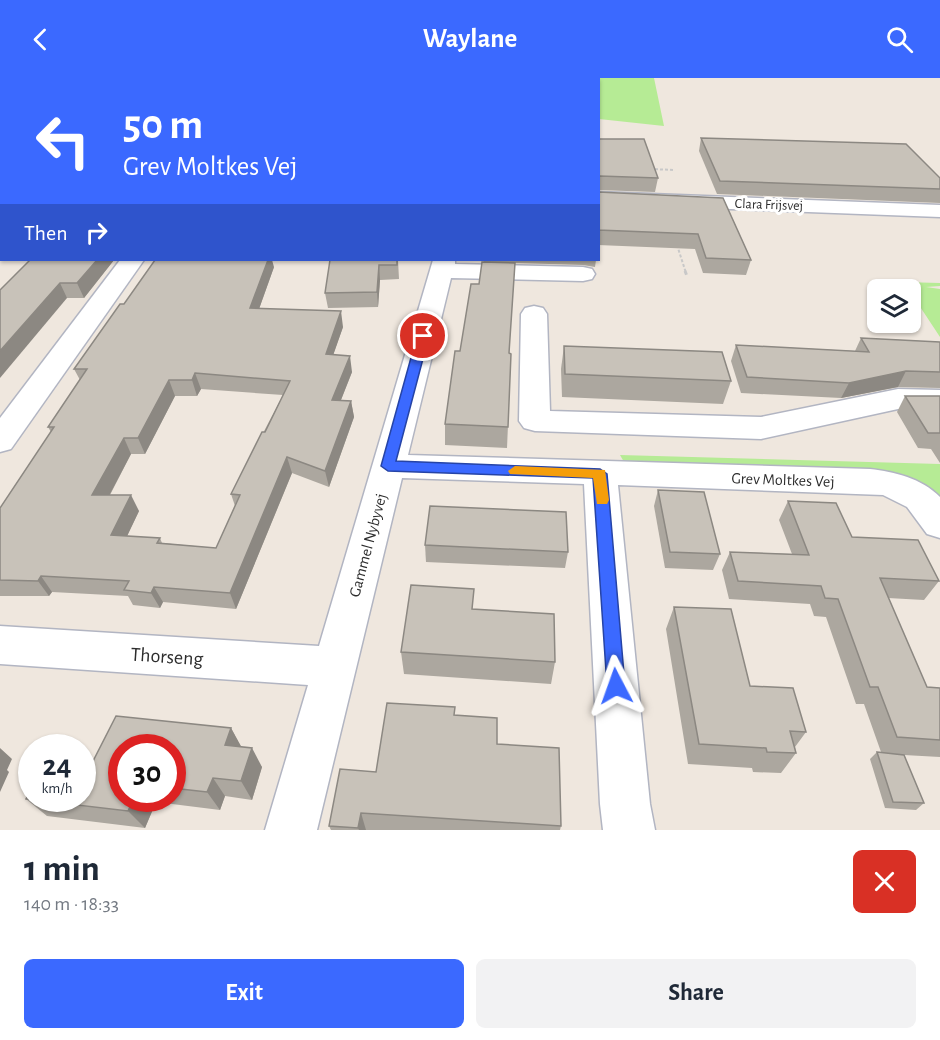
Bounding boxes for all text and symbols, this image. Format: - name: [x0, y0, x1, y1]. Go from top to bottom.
- icon: back: [24, 23, 57, 56]
- icon: search: [883, 23, 916, 56]
- text: Waylane: [423, 25, 517, 52]
- icon: left: [24, 102, 102, 180]
- text: 50 m: [123, 104, 203, 146]
- text: Grev Moltkes Vej: [123, 153, 297, 180]
- street label: Clara Frijsvej: [734, 197, 803, 213]
- icon: right: [80, 216, 113, 249]
- text: Then: [24, 222, 68, 244]
- map controls: [867, 279, 921, 333]
- button: layers: [867, 279, 921, 333]
- pin: [397, 310, 448, 361]
- icon: arrive: [406, 319, 439, 352]
- street label: Grev Moltkes Vej: [731, 470, 835, 491]
- street label: Gammel Nybyvej: [346, 492, 390, 599]
- street label: Thorseng: [130, 644, 204, 670]
- position arrow: [584, 654, 648, 718]
- speed limit sign: 30: [108, 734, 186, 812]
- text: 24: [42, 751, 72, 781]
- text: km/h: [42, 781, 72, 796]
- button: close: [853, 850, 916, 913]
- text: 1 min: [24, 851, 100, 887]
- text: 140 m · 18:33: [24, 894, 119, 914]
- button: Exit: [24, 959, 464, 1028]
- button: Share: [476, 959, 916, 1028]

